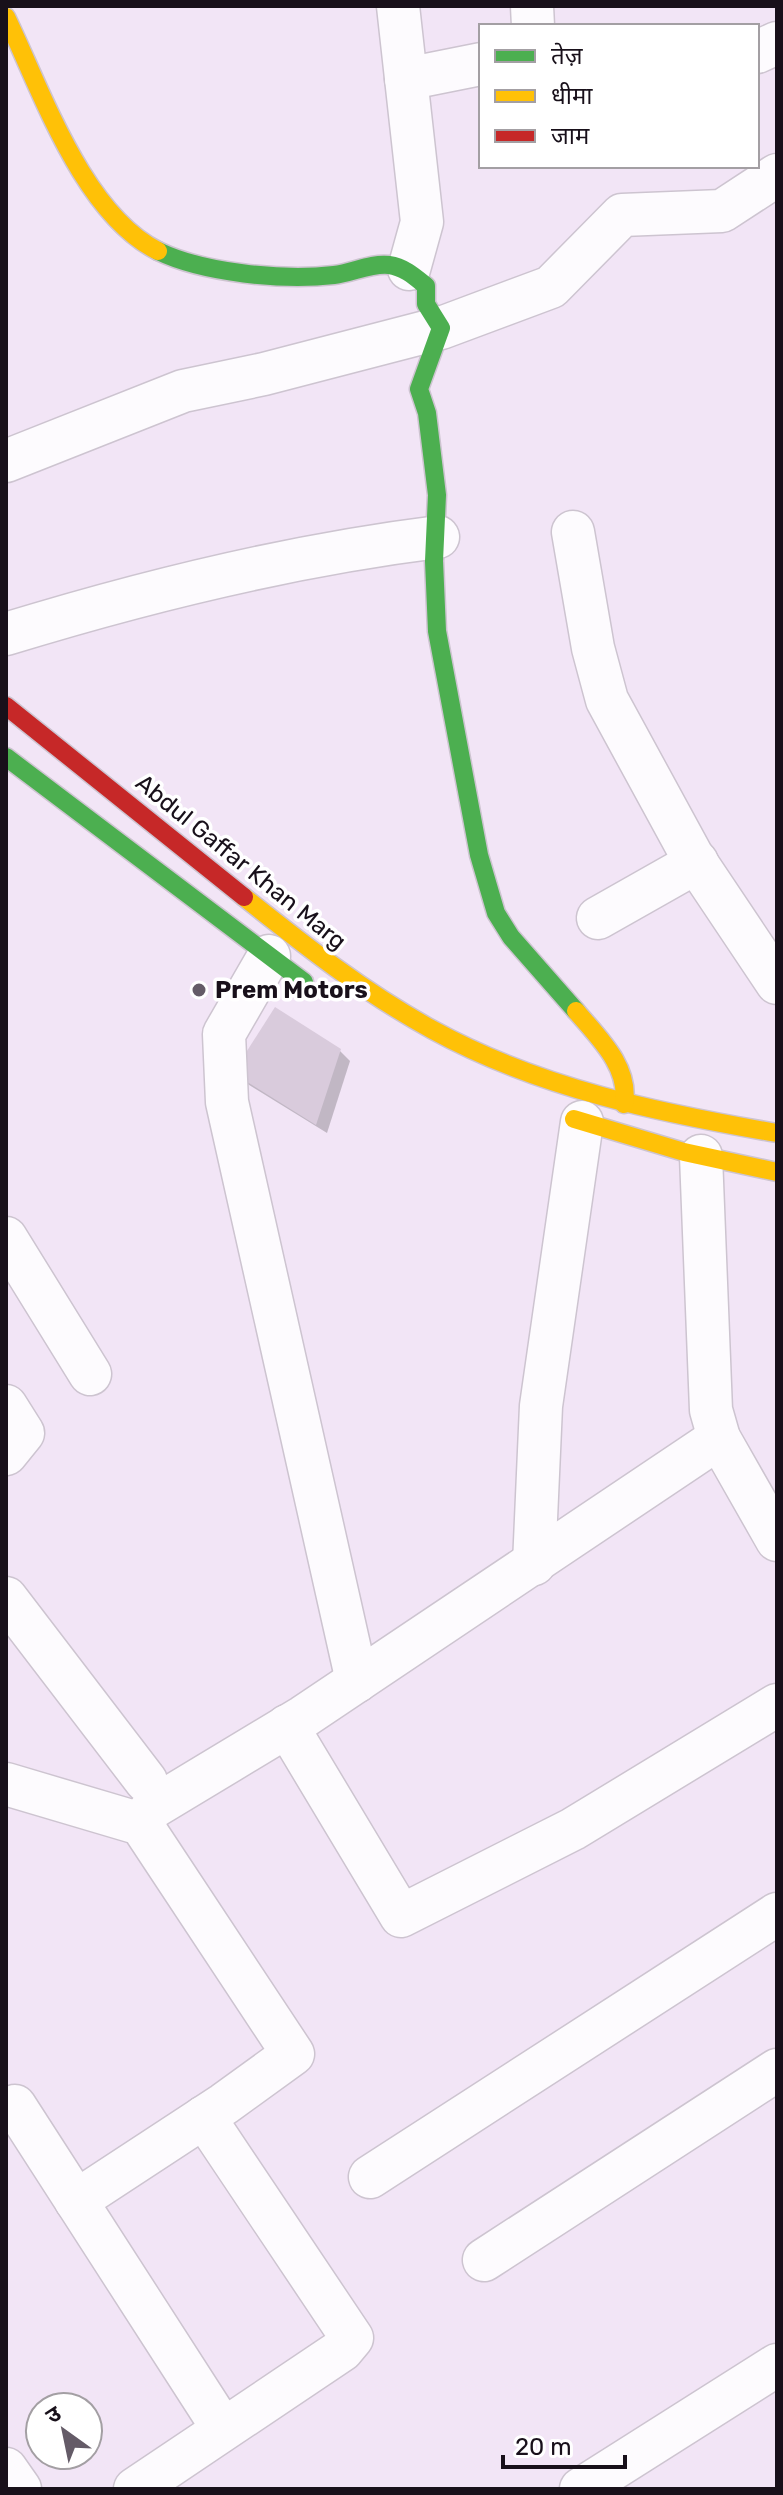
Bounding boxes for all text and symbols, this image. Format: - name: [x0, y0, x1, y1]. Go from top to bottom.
- legend: [479, 24, 759, 168]
- text: तेज़: [551, 42, 584, 70]
- text: धीमा: [551, 82, 593, 110]
- text: जाम: [551, 122, 590, 150]
- street label: Abdul Gaffar Khan Marg: [130, 768, 352, 956]
- place label: Prem Motors: [215, 976, 368, 1004]
- marker: Prem Motors: [190, 981, 208, 999]
- north arrow: [24, 2391, 104, 2471]
- text: उ: [41, 2399, 67, 2429]
- scale bar: [503, 2419, 625, 2469]
- text: 20 m: [515, 2433, 572, 2461]

